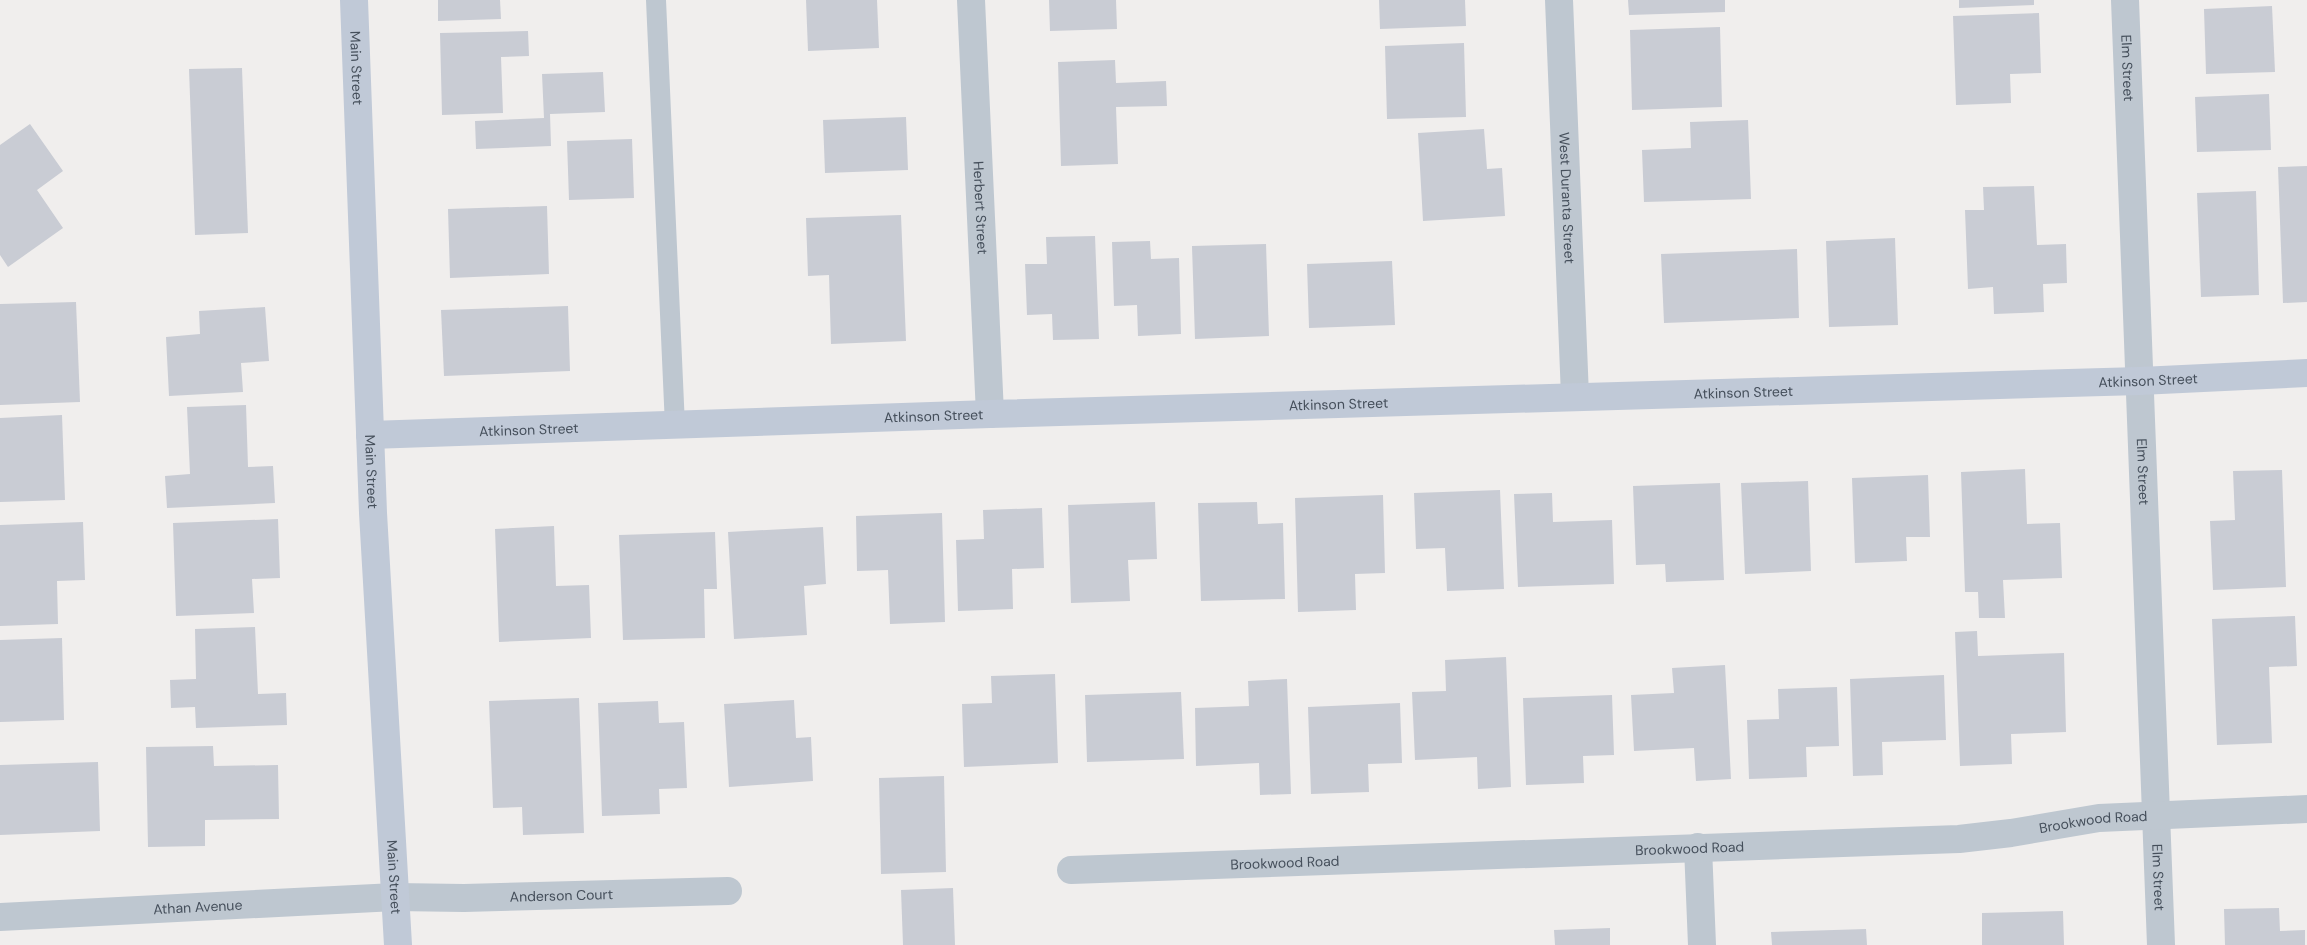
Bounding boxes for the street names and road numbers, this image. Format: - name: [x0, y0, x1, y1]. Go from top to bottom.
- street label: Main Street: [346, 31, 367, 105]
- street label: Elm Street: [2117, 34, 2138, 102]
- street label: West Duranta Street: [1555, 132, 1579, 264]
- street label: Herbert Street: [969, 161, 992, 255]
- street label: Atkinson Street: [2098, 369, 2198, 391]
- street label: Atkinson Street: [1693, 382, 1793, 403]
- street label: Atkinson Street: [1288, 394, 1389, 414]
- street label: Atkinson Street: [884, 405, 984, 427]
- street label: Atkinson Street: [479, 419, 579, 440]
- street label: Main Street: [361, 434, 382, 509]
- street label: Elm Street: [2133, 438, 2153, 505]
- street label: Brookwood Road: [2038, 807, 2148, 837]
- street label: Brookwood Road: [1635, 838, 1745, 859]
- street label: Main Street: [383, 839, 405, 915]
- street label: Elm Street: [2148, 844, 2169, 911]
- street label: Brookwood Road: [1230, 852, 1340, 873]
- street label: Anderson Court: [509, 885, 613, 906]
- street label: Athan Avenue: [153, 896, 243, 918]

